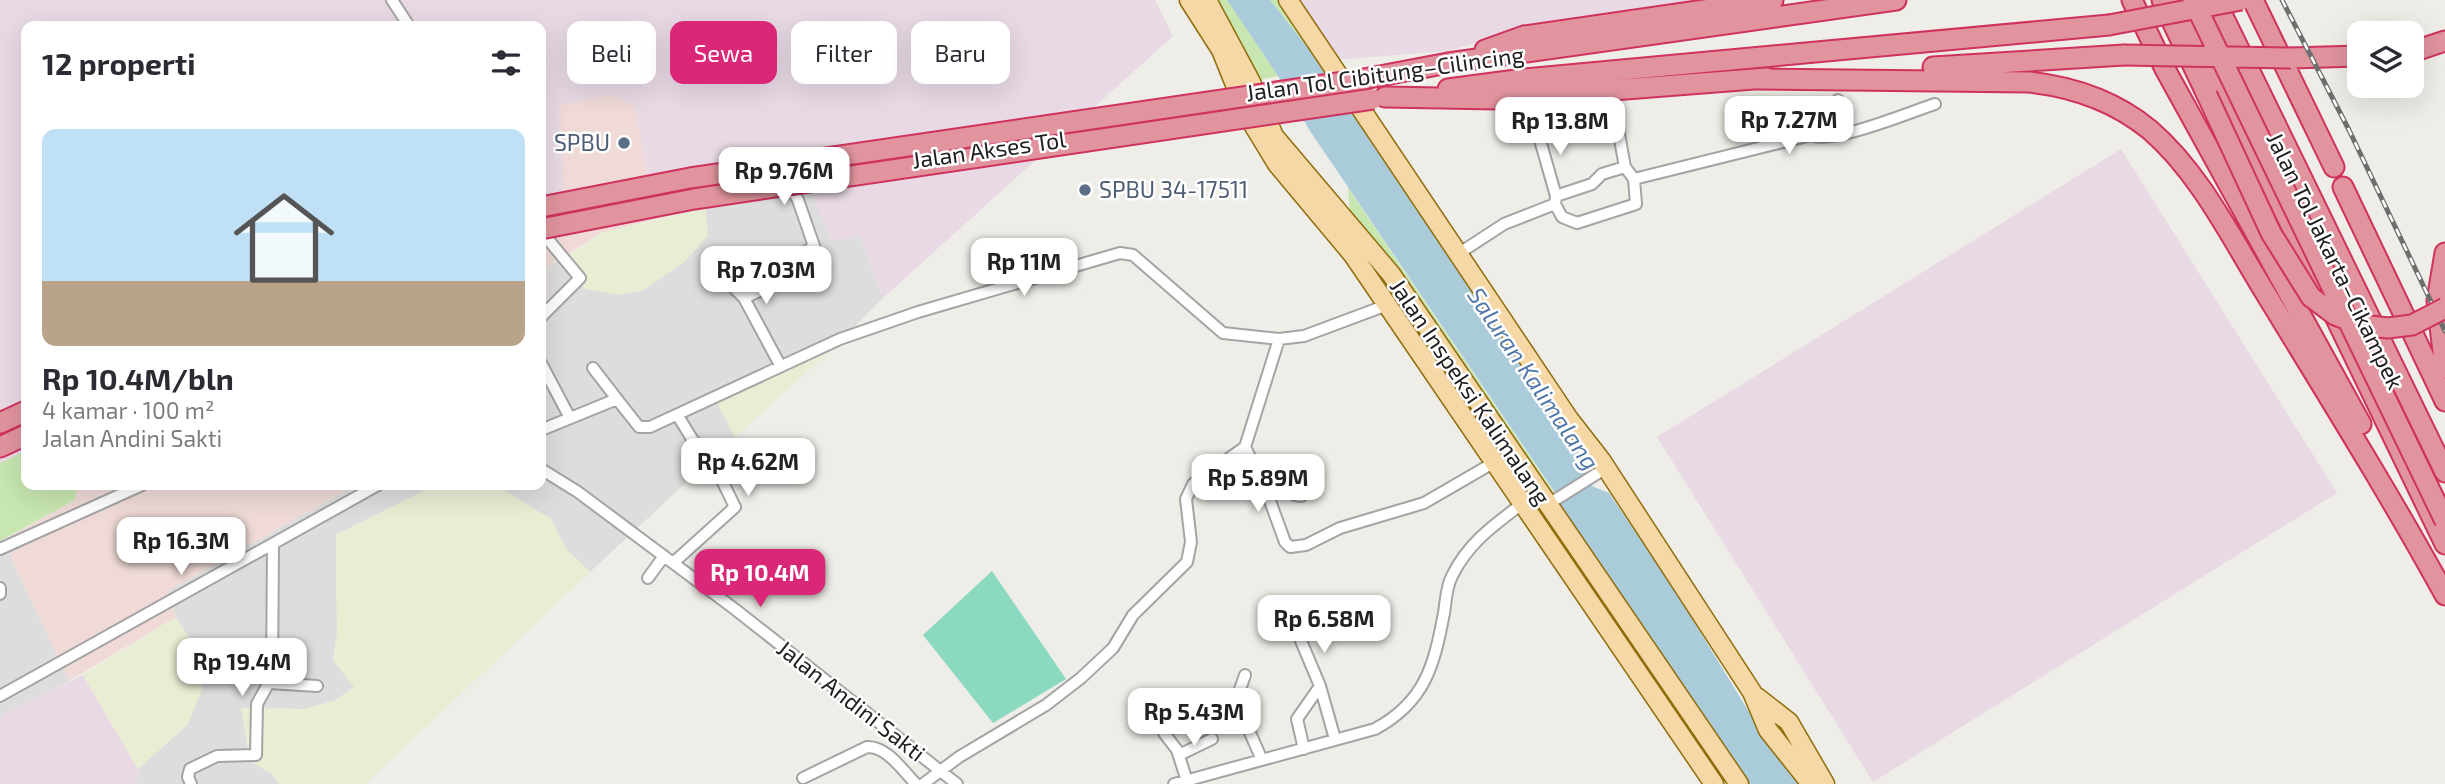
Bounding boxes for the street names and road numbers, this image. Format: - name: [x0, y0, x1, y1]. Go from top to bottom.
- street label: Jalan Tol Cibitung–Cilincing: [1244, 40, 1526, 106]
- street label: Jalan Akses Tol: [910, 124, 1068, 174]
- street label: Jalan Tol Jakarta–Cikampek: [2261, 128, 2410, 394]
- street label: Jalan Inspeksi Kalimalang: [1385, 273, 1557, 510]
- street label: Jalan Andini Sakti: [772, 634, 931, 767]

